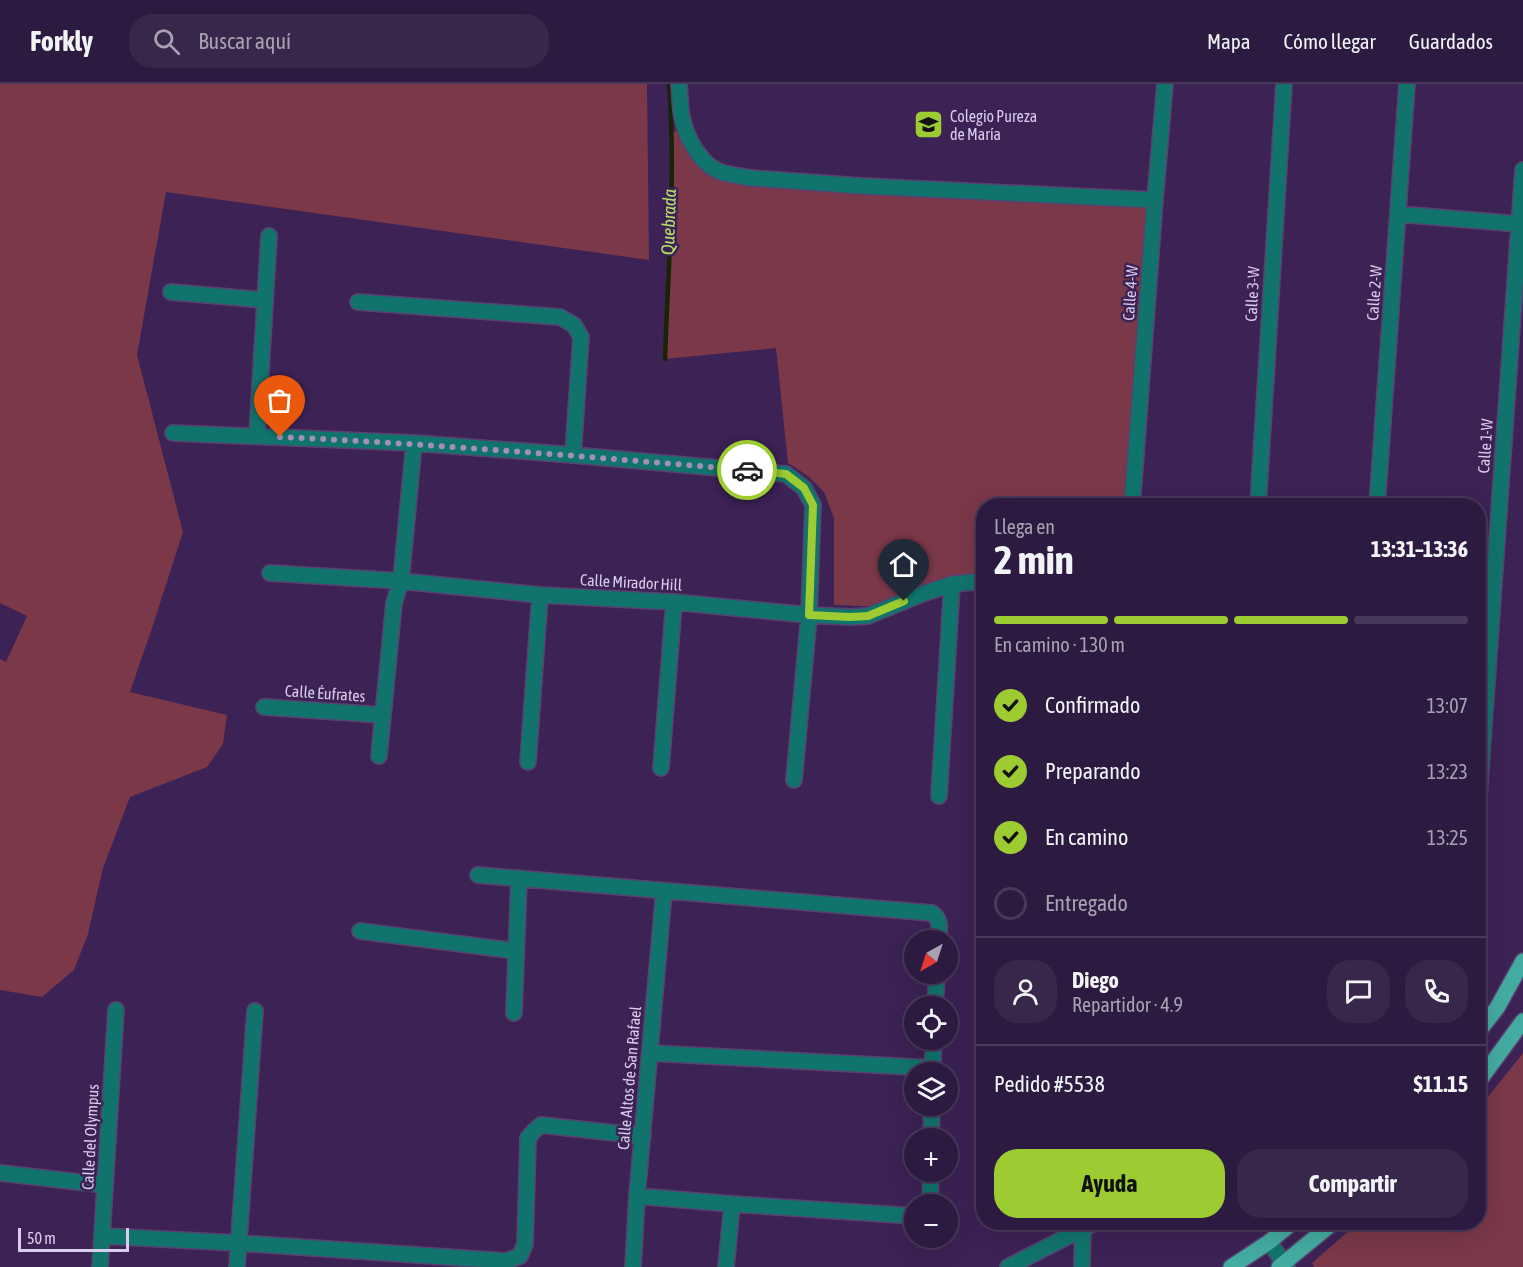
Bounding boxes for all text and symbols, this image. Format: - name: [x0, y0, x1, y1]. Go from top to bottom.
- search box: [129, 14, 549, 68]
- text: Forkly: [30, 25, 93, 57]
- icon: search: [150, 25, 183, 58]
- text: Buscar aquí: [198, 28, 291, 54]
- text: Mapa: [1207, 29, 1251, 53]
- text: Cómo llegar: [1284, 29, 1376, 53]
- text: Guardados: [1409, 29, 1493, 53]
- place label: Colegio Pureza de María: [950, 107, 1037, 143]
- school or university icon: Colegio Pureza de María: [913, 109, 945, 141]
- water label: Quebrada: [657, 188, 680, 255]
- street label: Calle 4-W: [1119, 264, 1141, 321]
- street label: Calle 2-W: [1363, 264, 1385, 321]
- street label: Calle 3-W: [1242, 265, 1262, 322]
- pin: [254, 375, 305, 437]
- icon: bag: [263, 384, 296, 417]
- street label: Calle 1-W: [1474, 418, 1496, 474]
- courier: [717, 440, 777, 500]
- icon: car: [731, 454, 764, 487]
- text: Llega en: [994, 515, 1055, 538]
- text: 13:31–13:36: [1371, 536, 1468, 562]
- text: 2 min: [994, 538, 1074, 582]
- pin: [878, 539, 929, 601]
- icon: home: [887, 548, 920, 581]
- street label: Calle Mirador Hill: [580, 570, 683, 594]
- text: En camino · 130 m: [994, 633, 1125, 656]
- street label: Calle Éufrates: [284, 681, 366, 705]
- icon: check: [994, 689, 1027, 722]
- text: Confirmado: [1045, 692, 1140, 718]
- text: 13:07: [1426, 694, 1468, 717]
- icon: check: [994, 755, 1027, 788]
- text: Preparando: [1045, 758, 1141, 784]
- text: 13:23: [1427, 760, 1468, 783]
- icon: check: [994, 821, 1027, 854]
- text: En camino: [1045, 824, 1128, 850]
- text: 13:25: [1427, 826, 1468, 849]
- text: Entregado: [1045, 890, 1128, 916]
- north arrow: [904, 930, 958, 984]
- map controls: [904, 930, 958, 1248]
- button: person: [994, 960, 1057, 1023]
- button: chat: [1327, 960, 1390, 1023]
- button: phone: [1405, 960, 1468, 1023]
- text: Diego: [1072, 967, 1119, 993]
- text: Repartidor · 4.9: [1072, 993, 1183, 1016]
- button: locate: [904, 996, 958, 1050]
- street label: Calle Altos de San Rafael: [614, 1005, 644, 1151]
- button: layers: [904, 1062, 958, 1116]
- text: Pedido #5538: [994, 1071, 1105, 1097]
- text: $11.15: [1413, 1071, 1468, 1097]
- street label: Calle del Olympus: [78, 1083, 103, 1191]
- button: +: [904, 1128, 958, 1182]
- button: Ayuda: [994, 1149, 1225, 1218]
- button: Compartir: [1237, 1149, 1468, 1218]
- button: −: [904, 1194, 958, 1248]
- scale bar: [18, 1225, 129, 1252]
- text: 50 m: [27, 1229, 56, 1247]

